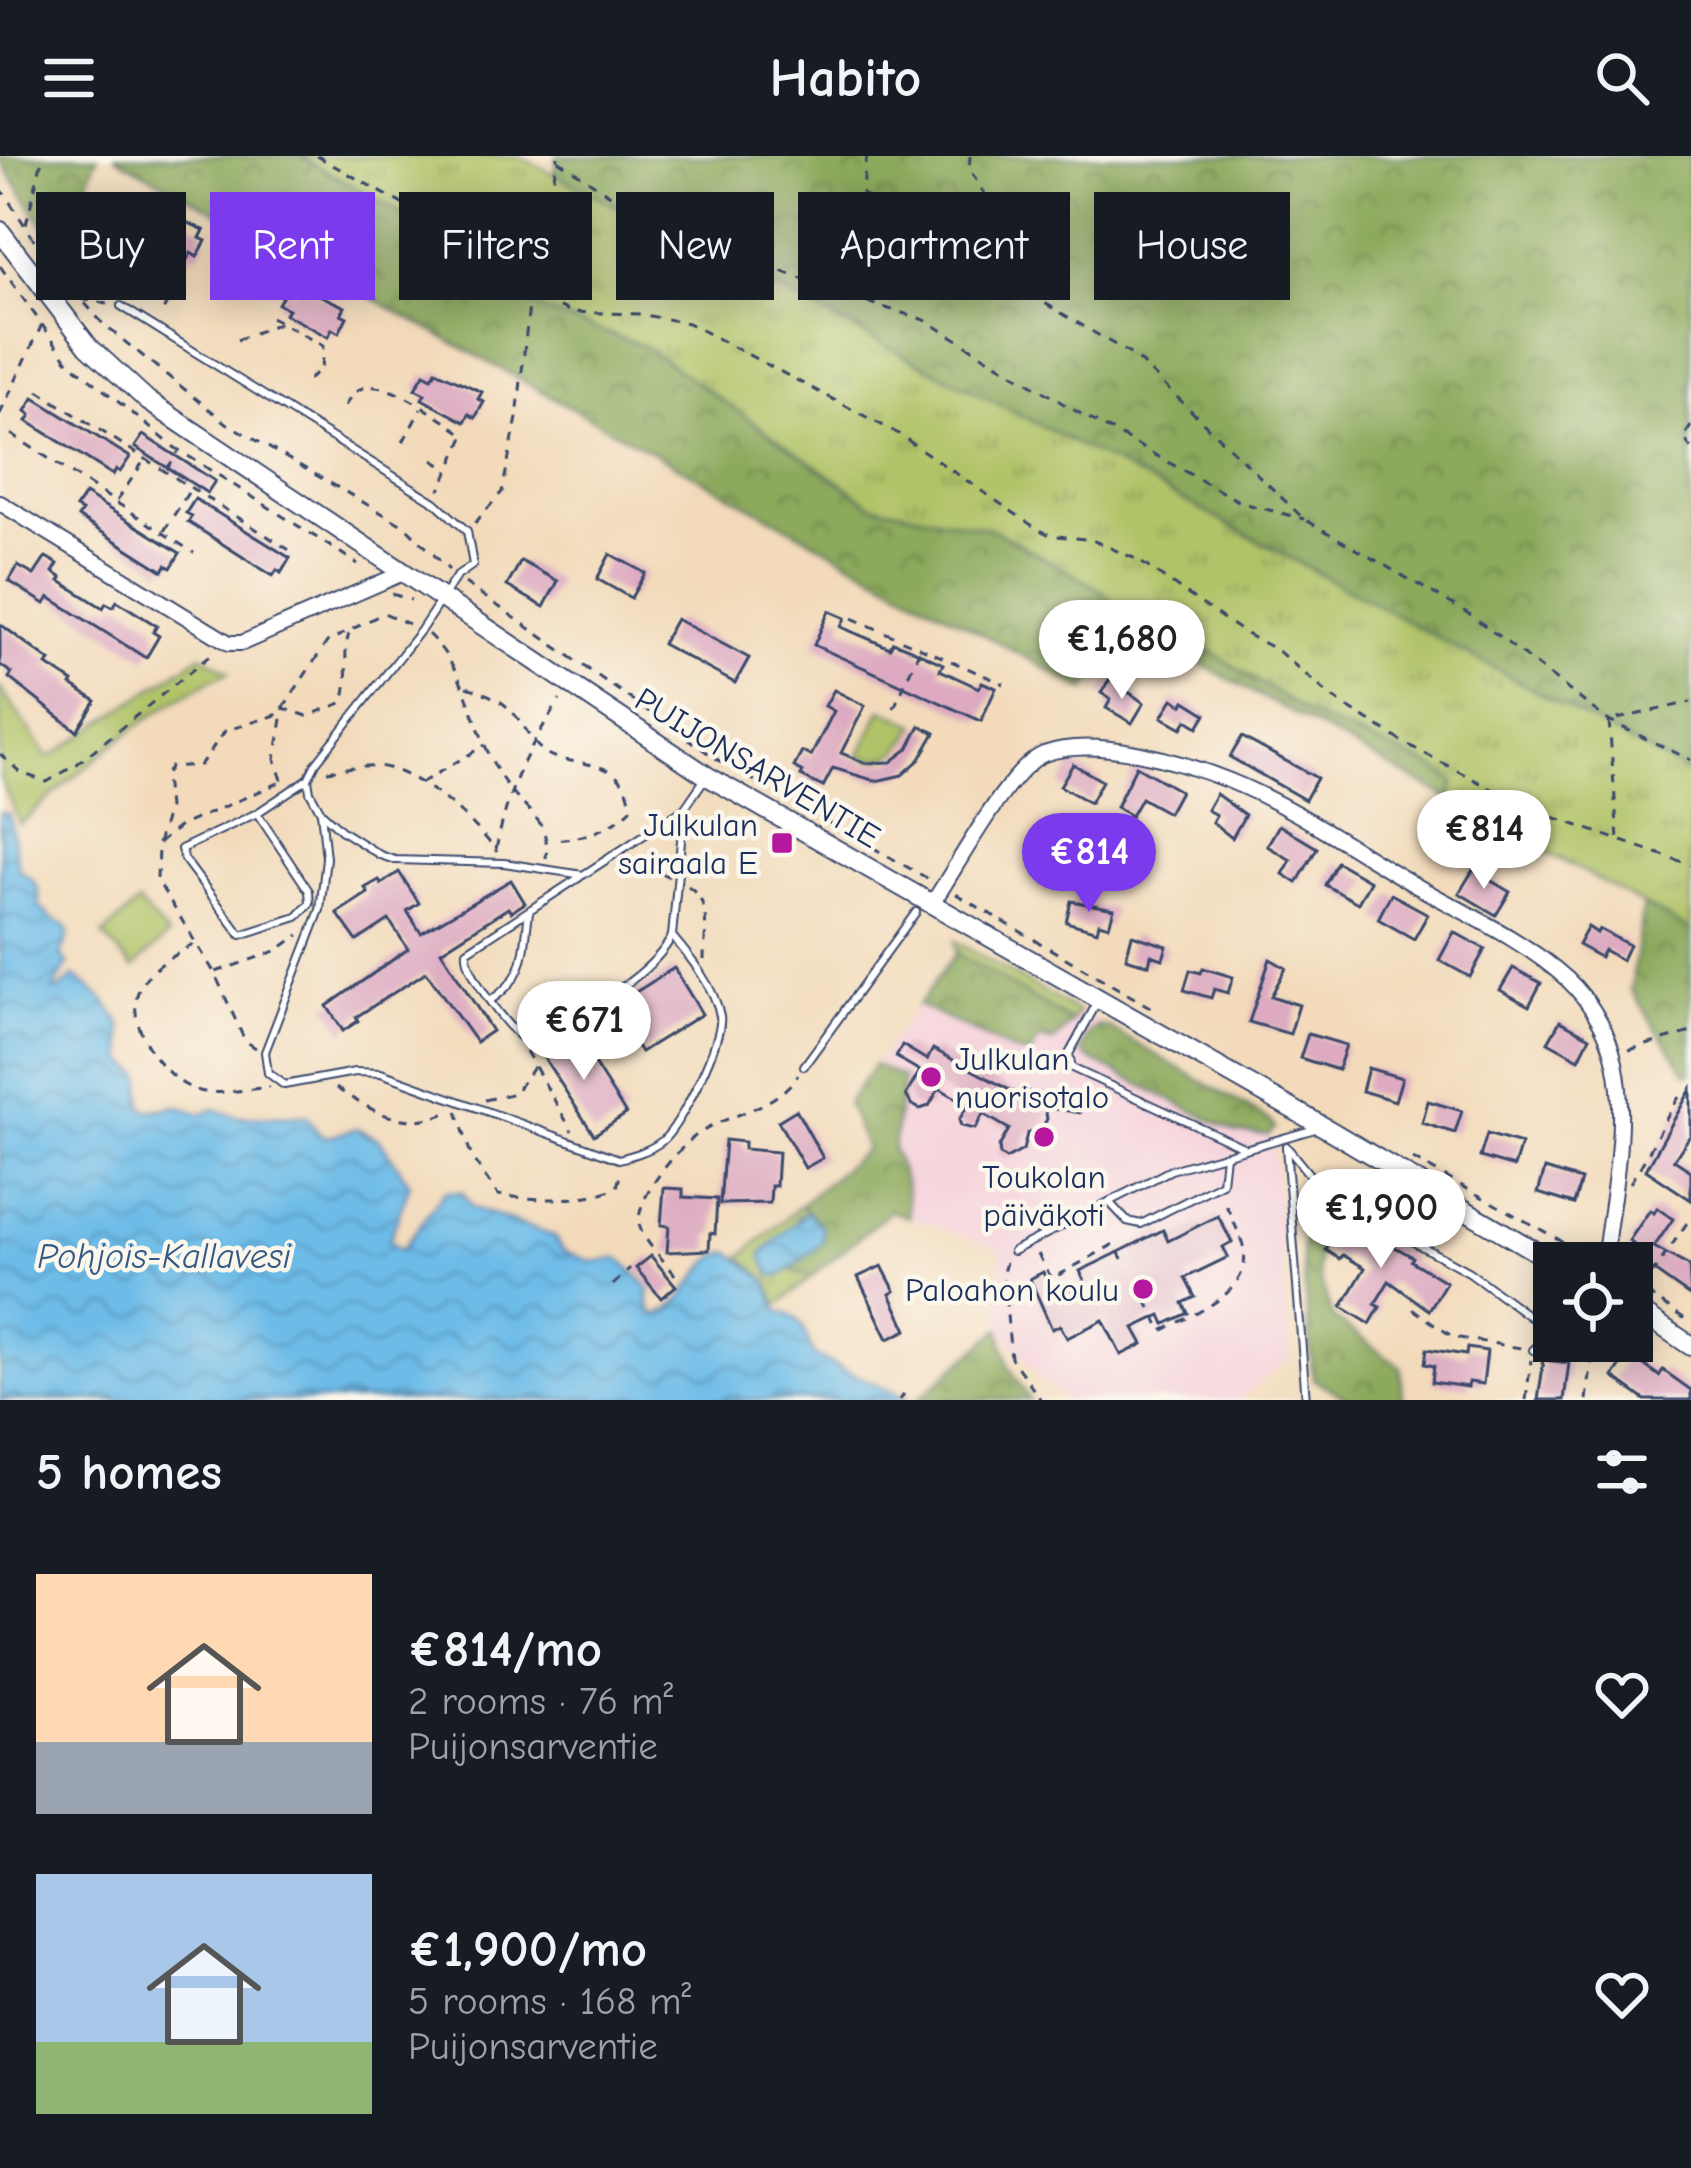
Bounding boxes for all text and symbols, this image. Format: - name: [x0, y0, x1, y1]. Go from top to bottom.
- icon: menu: [36, 45, 102, 111]
- icon: search: [1589, 45, 1655, 111]
- text: Habito: [770, 47, 921, 110]
- chip: Buy: [36, 192, 186, 300]
- chip: Rent: [210, 192, 375, 300]
- chip: Filters: [399, 192, 592, 300]
- chip: New: [616, 192, 774, 300]
- chip: Apartment: [798, 192, 1070, 300]
- chip: House: [1094, 192, 1290, 300]
- pin: €1,680: [1024, 600, 1220, 702]
- text: €1,680: [1066, 616, 1178, 661]
- street label: PUIJONSARVENTIE: [628, 680, 887, 856]
- pin: €814: [1413, 790, 1555, 892]
- place label: Julkulan sairaala E: [618, 806, 758, 882]
- text: €814: [1444, 806, 1524, 851]
- pin: €814: [1018, 813, 1160, 915]
- text: €814: [1049, 829, 1129, 874]
- marker: Julkulan sairaala E: [769, 830, 795, 856]
- pin: €671: [513, 981, 655, 1083]
- text: €671: [544, 997, 624, 1042]
- place label: Julkulan nuorisotalo: [955, 1040, 1109, 1116]
- marker: Julkulan nuorisotalo: [918, 1064, 944, 1090]
- marker: Toukolan päiväkoti: [1031, 1124, 1057, 1150]
- place label: Toukolan päiväkoti: [982, 1158, 1106, 1234]
- pin: €1,900: [1283, 1169, 1479, 1271]
- text: €1,900: [1324, 1185, 1438, 1230]
- water label: Pohjois-Kallavesi: [37, 1236, 292, 1277]
- map controls: [1533, 1242, 1653, 1362]
- button: locate: [1533, 1242, 1653, 1362]
- place label: Paloahon koulu: [905, 1271, 1119, 1309]
- marker: Paloahon koulu: [1130, 1276, 1156, 1302]
- icon: filters: [1589, 1439, 1655, 1505]
- text: 5 homes: [36, 1443, 222, 1502]
- text: €814/mo: [408, 1620, 602, 1679]
- icon: home: [132, 1622, 276, 1766]
- icon: heart: [1589, 1661, 1655, 1727]
- text: 2 rooms · 76 m²: [408, 1679, 673, 1724]
- text: Puijonsarventie: [408, 1724, 658, 1769]
- text: €1,900/mo: [408, 1920, 647, 1979]
- icon: home: [132, 1922, 276, 2066]
- icon: heart: [1589, 1961, 1655, 2027]
- text: 5 rooms · 168 m²: [408, 1979, 691, 2024]
- text: Puijonsarventie: [408, 2024, 658, 2069]

